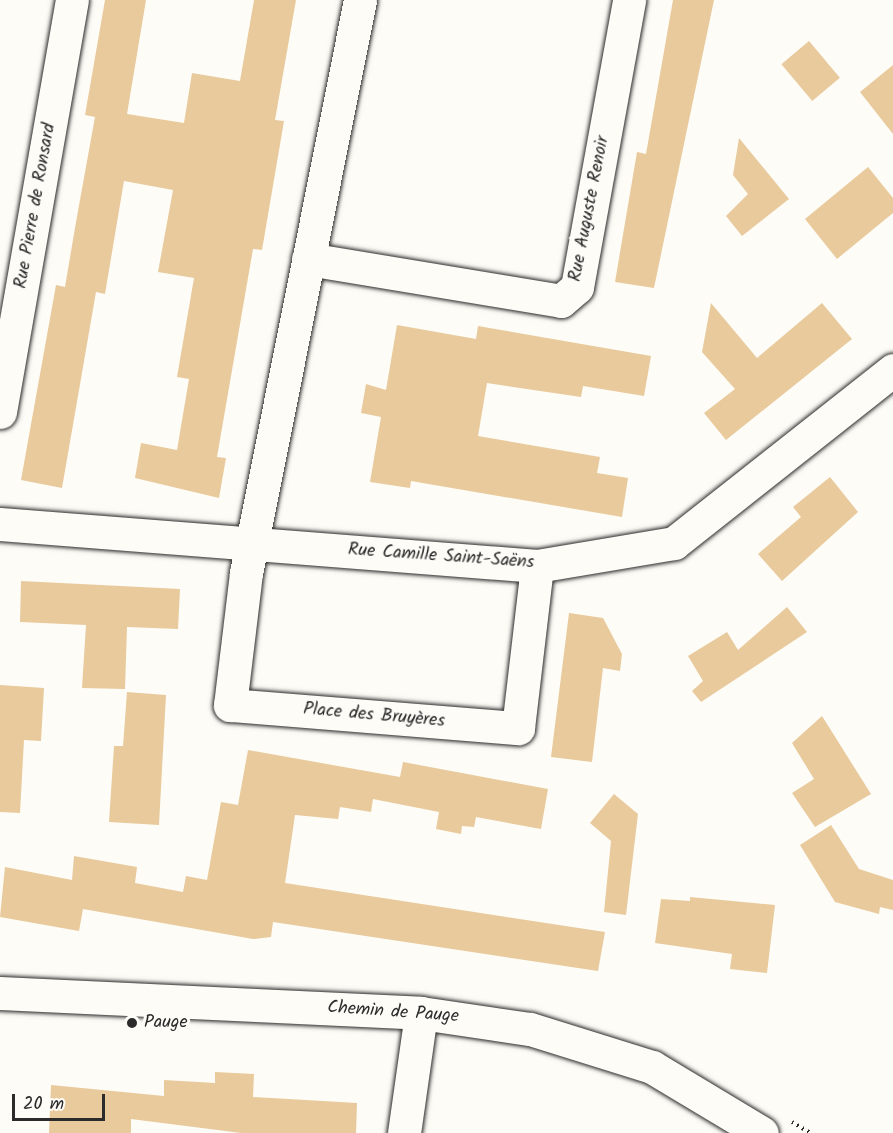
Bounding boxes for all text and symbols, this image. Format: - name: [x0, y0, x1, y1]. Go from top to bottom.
- street label: Rue Pierre de Ronsard: [11, 122, 61, 290]
- street label: Rue Auguste Renoir: [565, 134, 615, 284]
- street label: Rue Camille Saint-Saëns: [347, 540, 535, 574]
- street label: Place des Bruyères: [302, 699, 446, 733]
- street label: Chemin de Pauge: [327, 998, 459, 1028]
- place label: Pauge: [144, 1012, 188, 1034]
- marker: Pauge: [125, 1016, 139, 1030]
- scale bar: [15, 1082, 108, 1120]
- text: 20 m: [23, 1090, 64, 1119]

